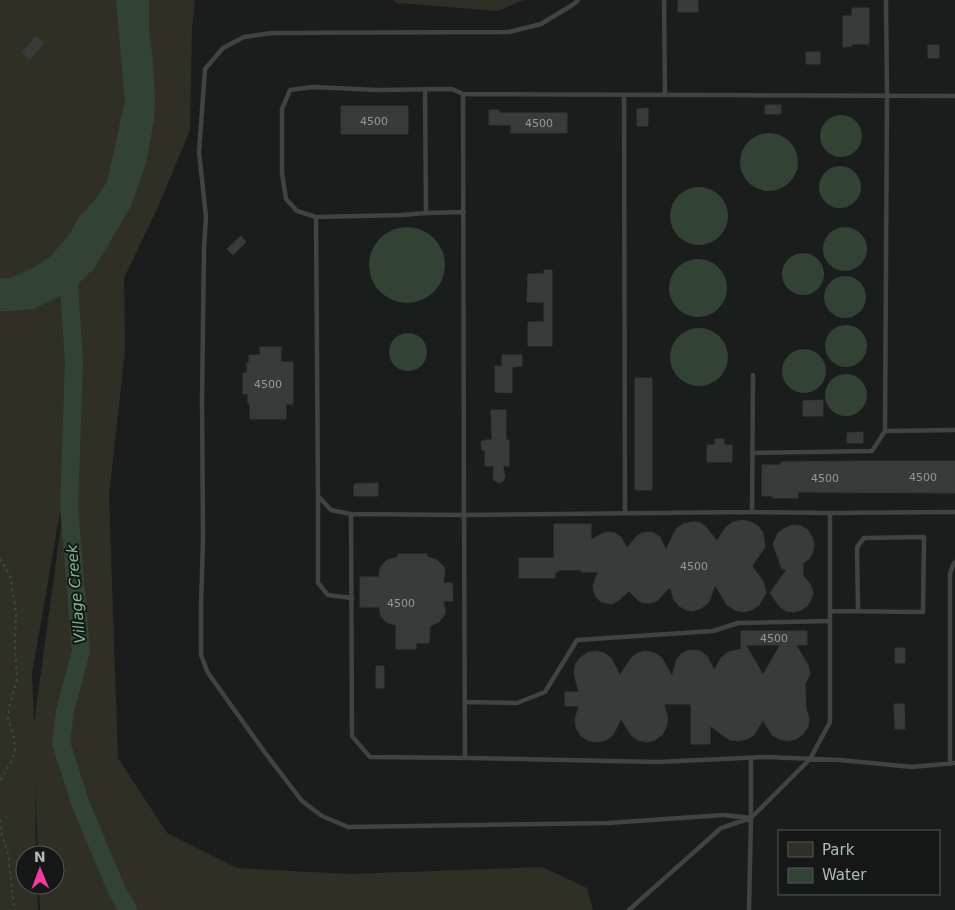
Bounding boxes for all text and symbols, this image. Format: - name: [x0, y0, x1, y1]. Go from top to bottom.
- house number: 4500: [360, 115, 388, 128]
- house number: 4500: [525, 117, 553, 130]
- house number: 4500: [254, 378, 282, 391]
- house number: 4500: [909, 471, 937, 484]
- house number: 4500: [811, 472, 839, 485]
- water label: Village Creek: [63, 542, 89, 644]
- house number: 4500: [680, 560, 708, 573]
- house number: 4500: [387, 597, 415, 610]
- house number: 4500: [760, 632, 788, 645]
- legend: [778, 830, 940, 895]
- text: Park: [822, 841, 855, 859]
- north arrow: [15, 845, 65, 895]
- text: N: [34, 849, 46, 865]
- text: Water: [822, 866, 867, 884]

